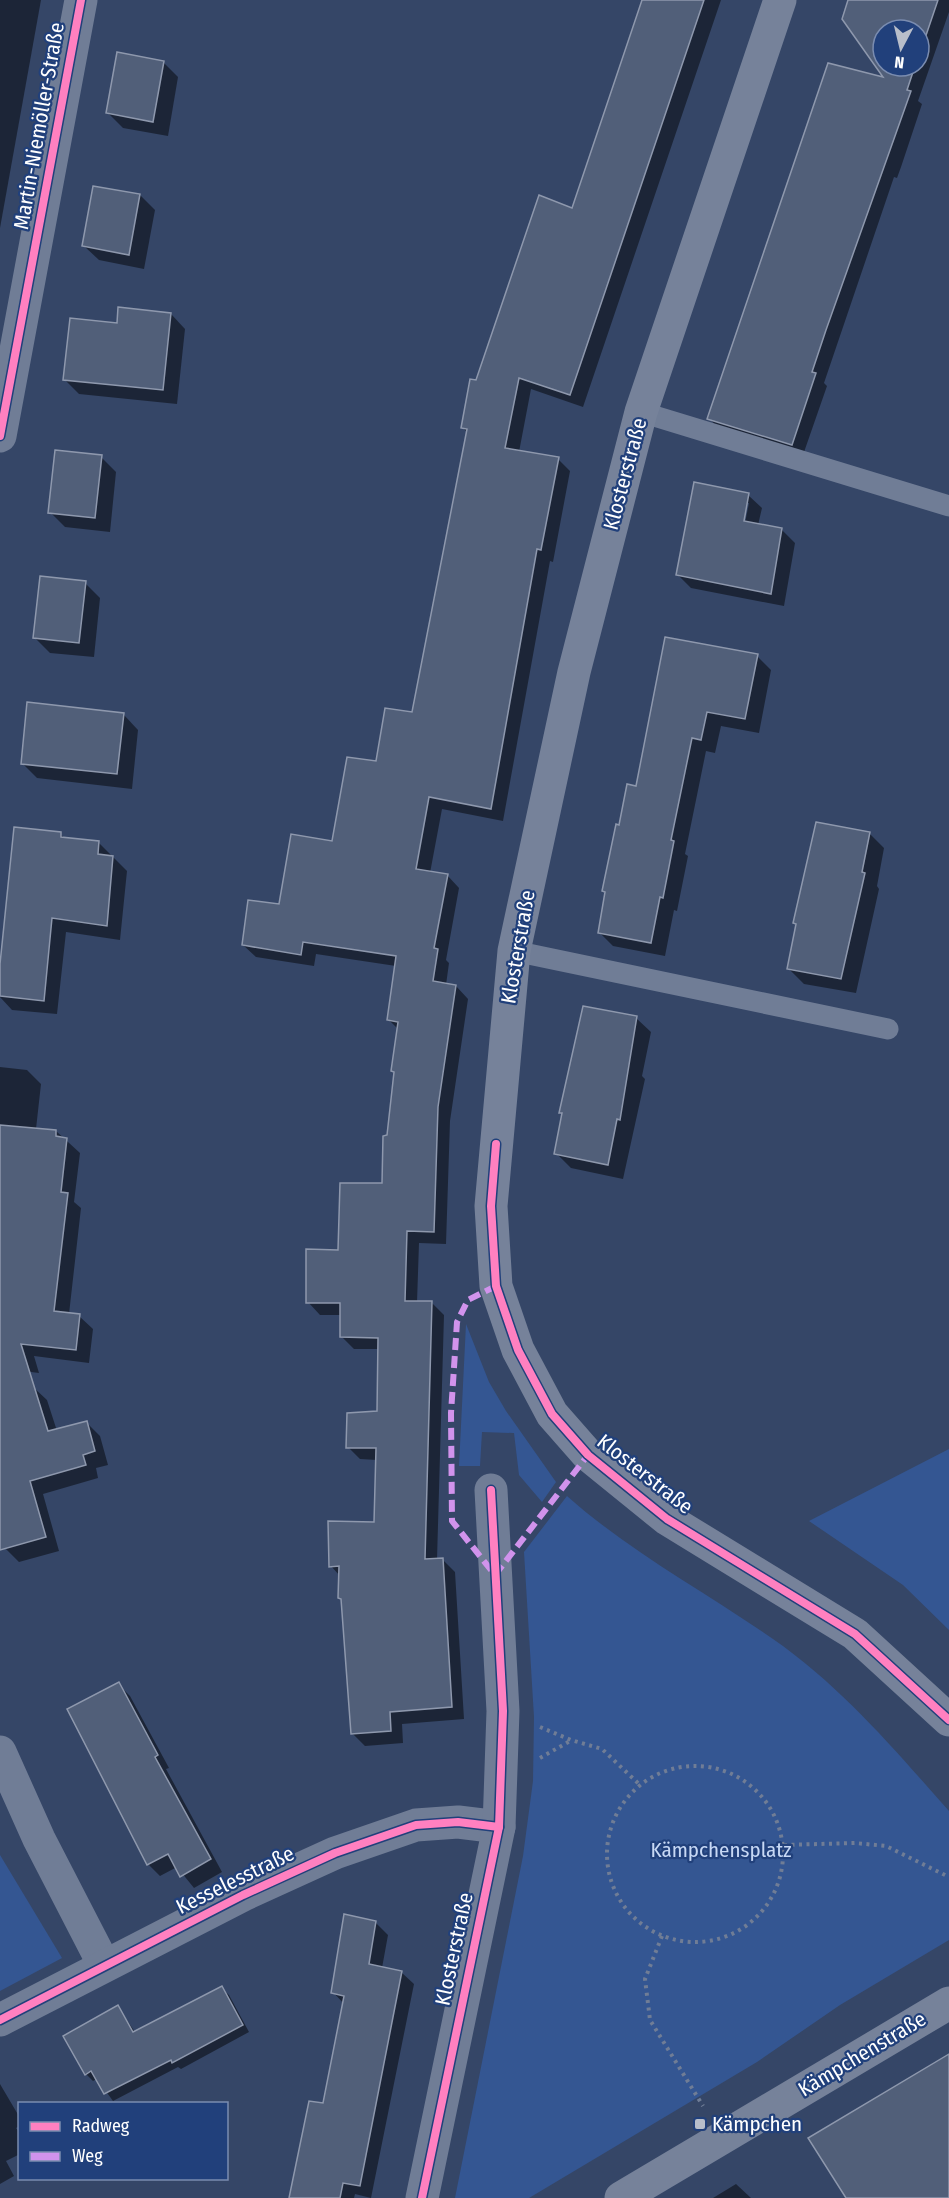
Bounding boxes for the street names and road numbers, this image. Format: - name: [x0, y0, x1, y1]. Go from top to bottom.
- street label: Martin-Niemöller-Straße: [8, 20, 70, 232]
- street label: Klosterstraße: [598, 415, 652, 533]
- street label: Klosterstraße: [495, 888, 541, 1006]
- street label: Klosterstraße: [592, 1428, 698, 1520]
- street label: Kesselesstraße: [172, 1840, 298, 1920]
- street label: Klosterstraße: [429, 1890, 479, 2008]
- street label: Kämpchenstraße: [793, 2006, 931, 2102]

